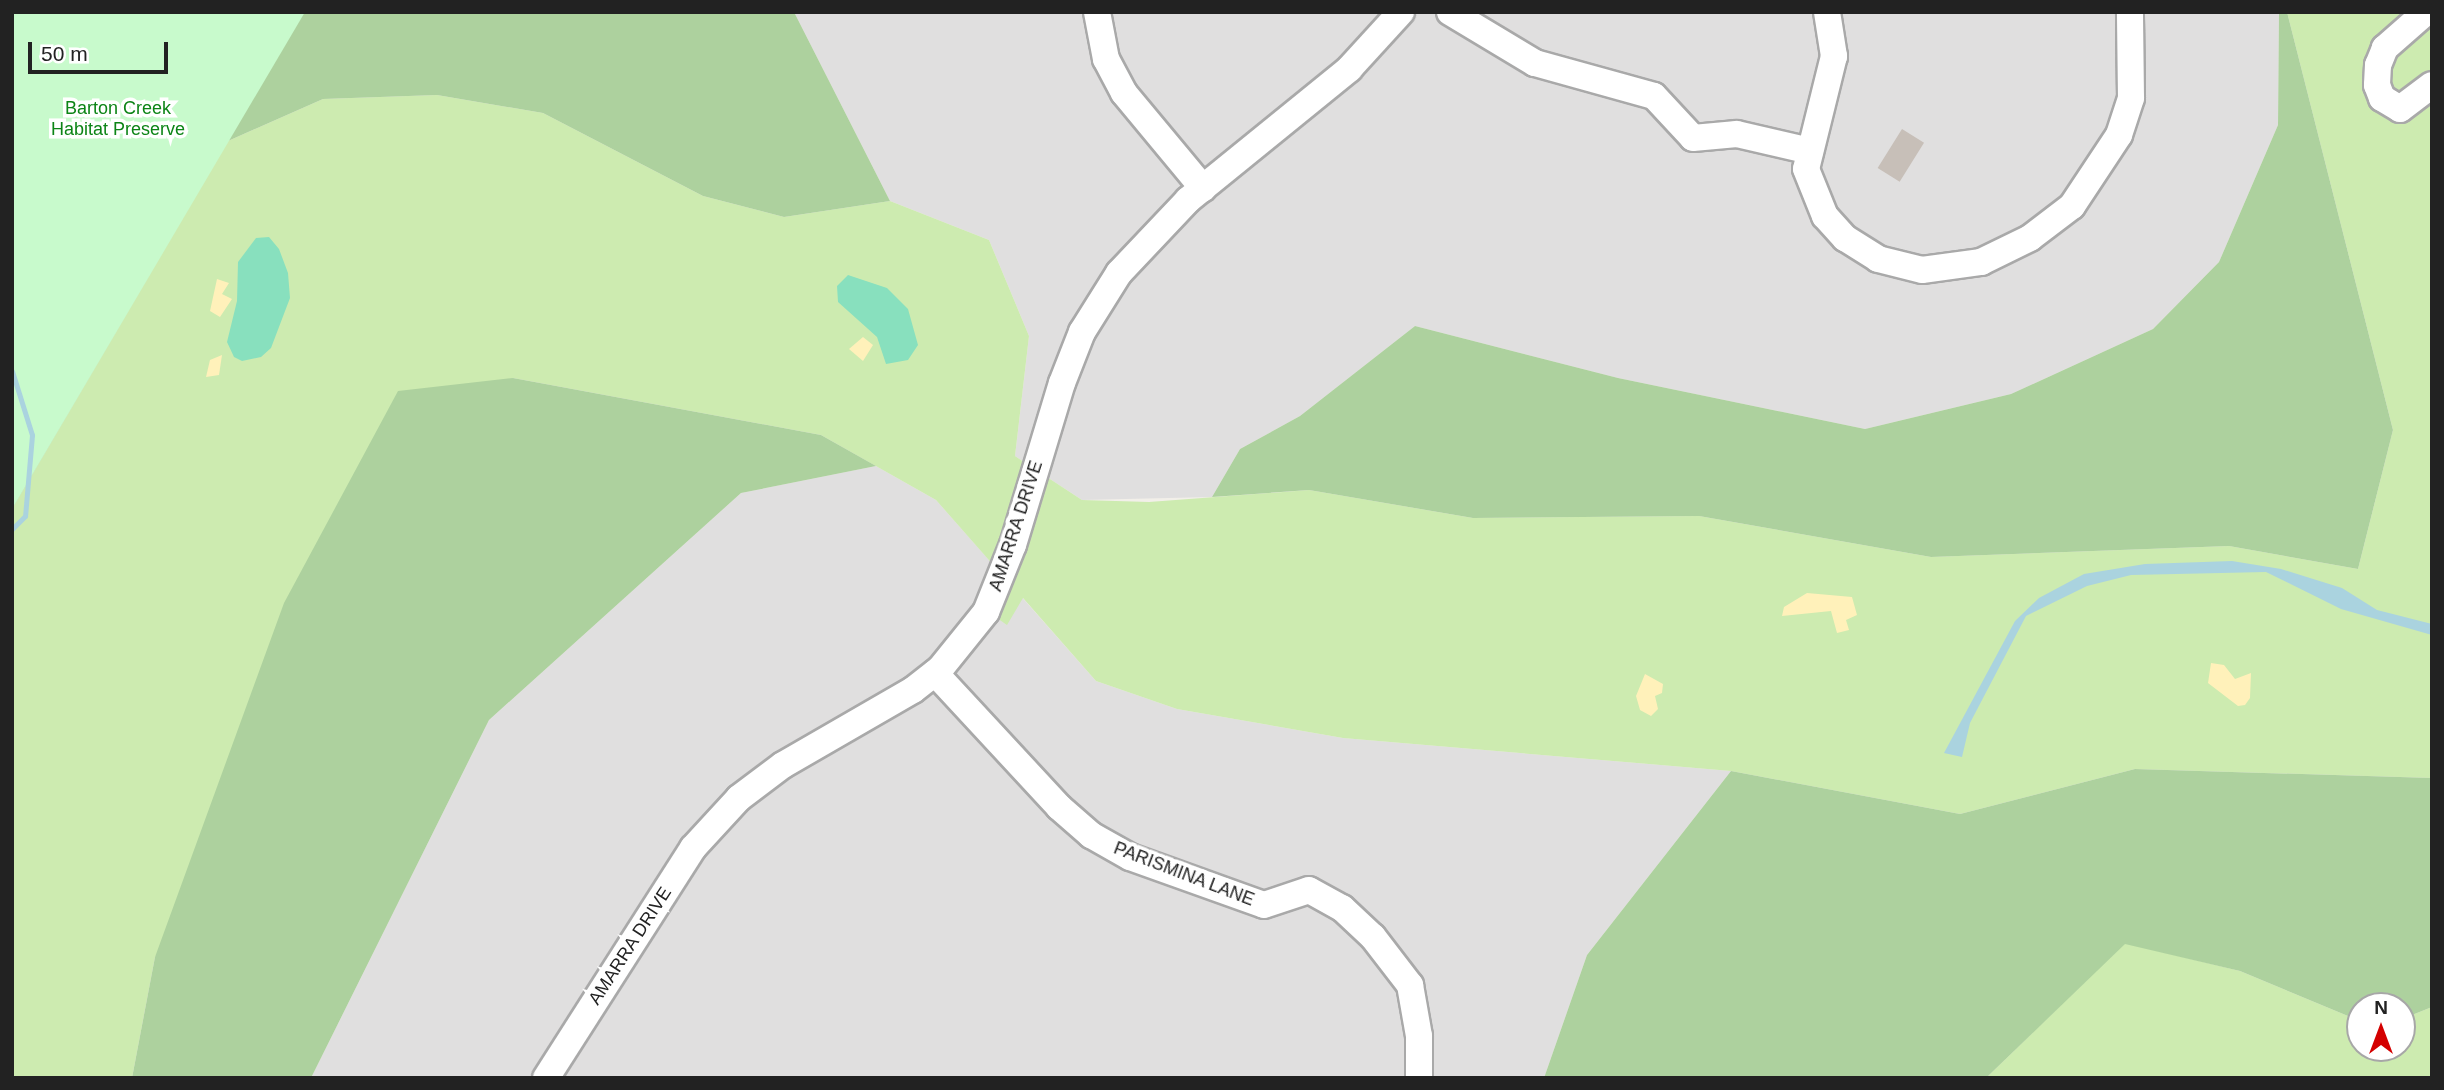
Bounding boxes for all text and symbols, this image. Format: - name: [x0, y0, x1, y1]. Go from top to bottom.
- scale bar: [32, 28, 172, 72]
- text: 50 m: [41, 42, 88, 65]
- park label: Barton Creek Habitat Preserve: [51, 98, 185, 140]
- street label: AMARRA DRIVE: [985, 458, 1047, 594]
- street label: PARISMINA LANE: [1110, 837, 1258, 911]
- street label: AMARRA DRIVE: [584, 883, 676, 1009]
- north arrow: [2346, 992, 2416, 1062]
- text: N: [2374, 997, 2388, 1018]

